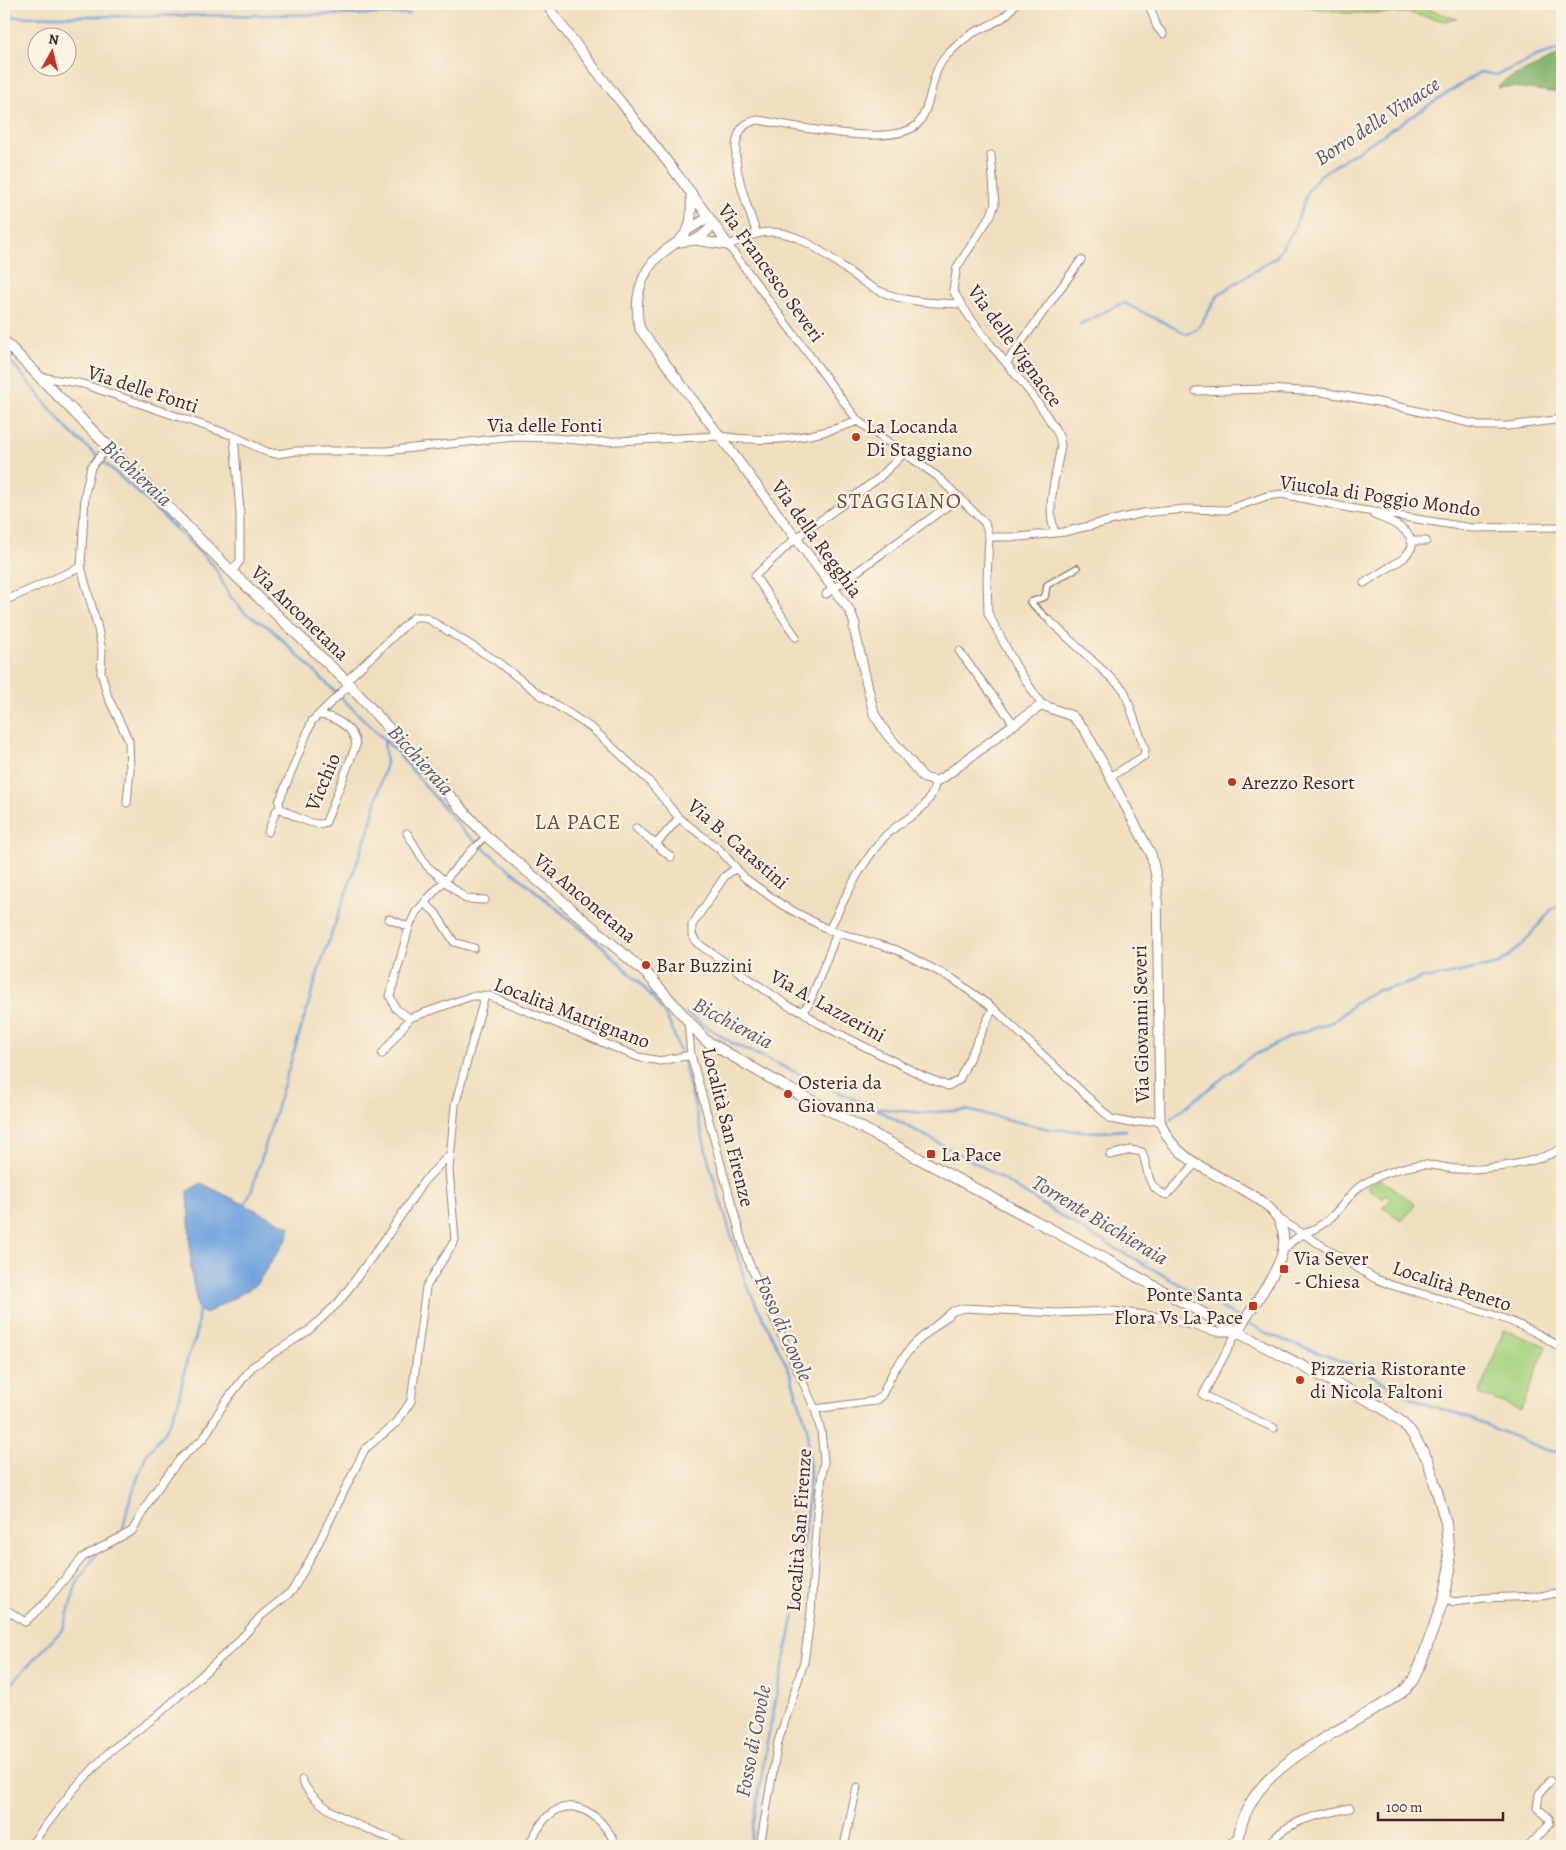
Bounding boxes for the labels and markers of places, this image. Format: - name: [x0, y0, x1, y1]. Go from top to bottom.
- place label: La Locanda Di Staggiano: [866, 413, 972, 463]
- marker: La Locanda Di Staggiano: [850, 431, 862, 443]
- place label: Arezzo Resort: [1241, 769, 1355, 796]
- marker: Arezzo Resort: [1226, 776, 1238, 788]
- place label: Bar Buzzini: [656, 952, 752, 979]
- marker: Bar Buzzini: [640, 959, 652, 971]
- place label: Osteria da Giovanna: [798, 1069, 883, 1119]
- marker: Osteria da Giovanna: [782, 1088, 794, 1100]
- place label: La Pace: [941, 1141, 1002, 1168]
- marker: La Pace: [925, 1148, 937, 1160]
- place label: Via Sever - Chiesa: [1293, 1245, 1369, 1295]
- marker: Via Sever - Chiesa: [1278, 1263, 1290, 1275]
- place label: Ponte Santa Flora Vs La Pace: [1114, 1281, 1244, 1331]
- marker: Ponte Santa Flora Vs La Pace: [1247, 1300, 1259, 1312]
- place label: Pizzeria Ristorante di Nicola Faltoni: [1310, 1355, 1466, 1405]
- marker: Pizzeria Ristorante di Nicola Faltoni: [1294, 1374, 1306, 1386]

